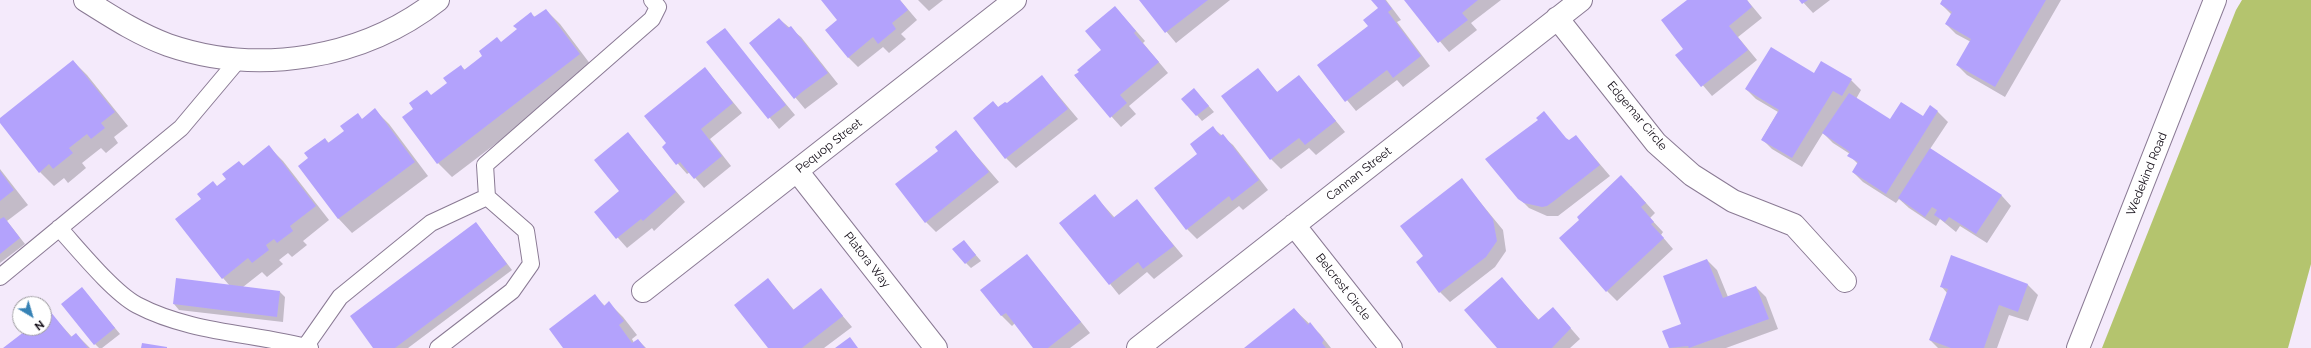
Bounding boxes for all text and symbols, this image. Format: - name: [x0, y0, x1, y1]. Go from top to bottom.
- street label: Edgemar Circle: [1604, 79, 1670, 153]
- street label: Pequop Street: [793, 116, 865, 176]
- street label: Wedekind Road: [2124, 130, 2170, 218]
- street label: Cannan Street: [1324, 144, 1394, 204]
- street label: Platora Way: [841, 229, 893, 291]
- street label: Belcrest Circle: [1313, 251, 1373, 323]
- north arrow: [12, 296, 52, 336]
- text: N: [32, 317, 46, 333]

